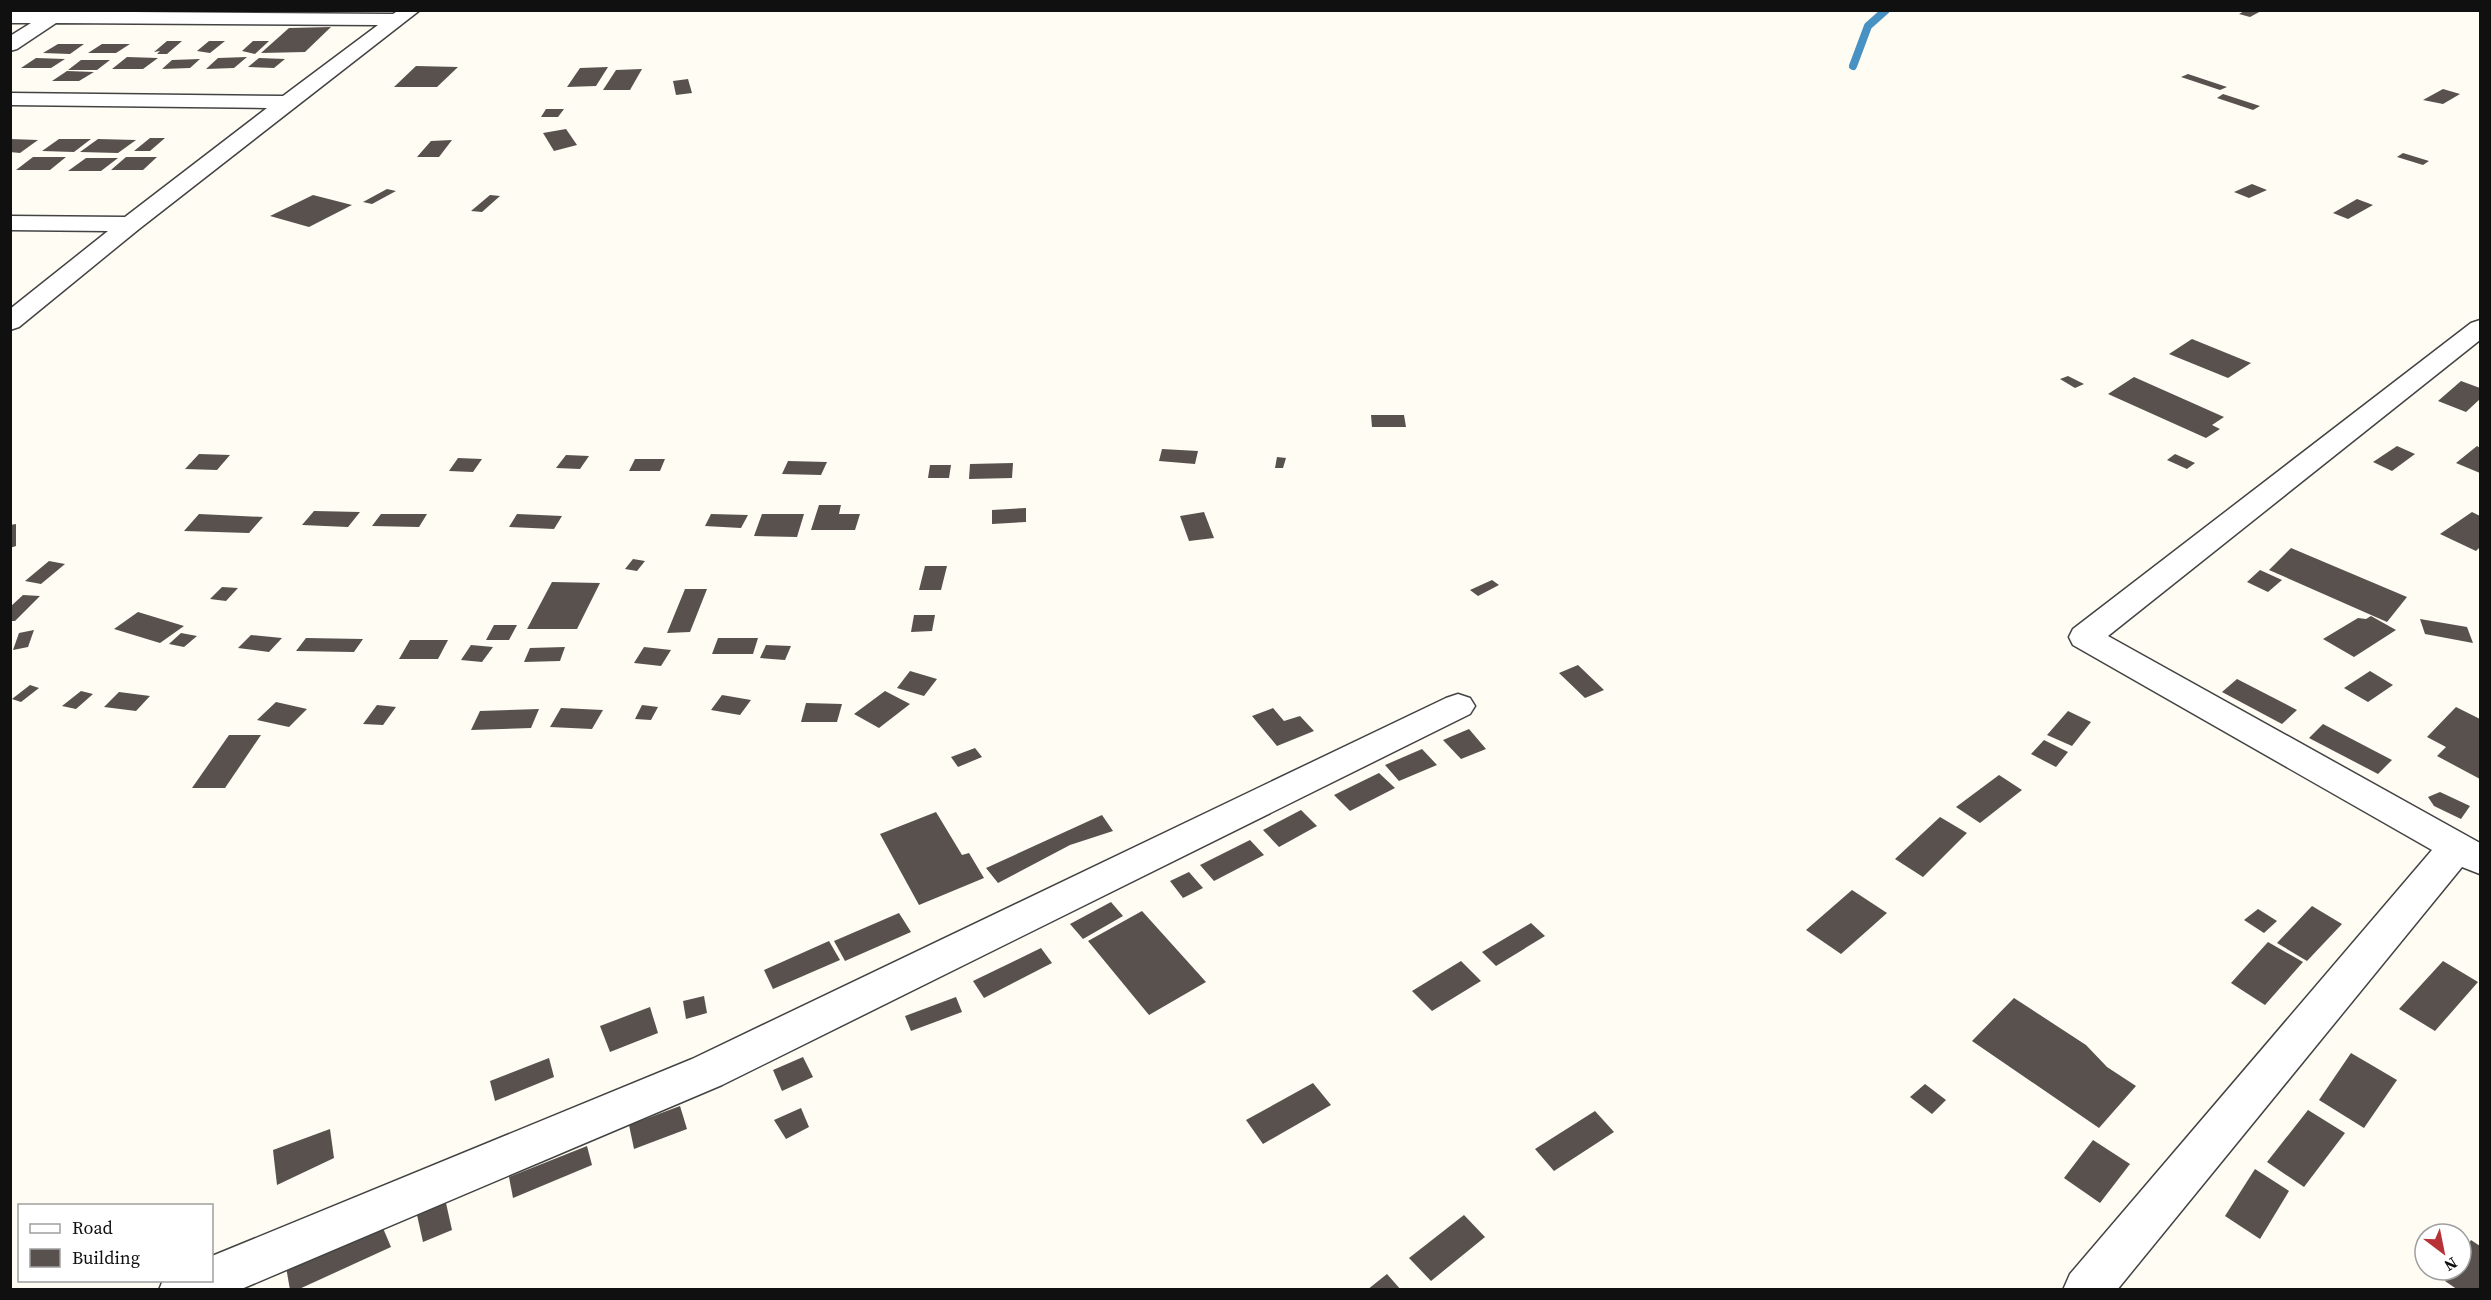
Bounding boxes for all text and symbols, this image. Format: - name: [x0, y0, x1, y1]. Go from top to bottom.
- legend: [18, 1204, 213, 1282]
- text: Road: [72, 1215, 113, 1240]
- north arrow: [2413, 1222, 2473, 1282]
- text: Building: [72, 1245, 140, 1270]
- text: N: [2440, 1252, 2462, 1277]

